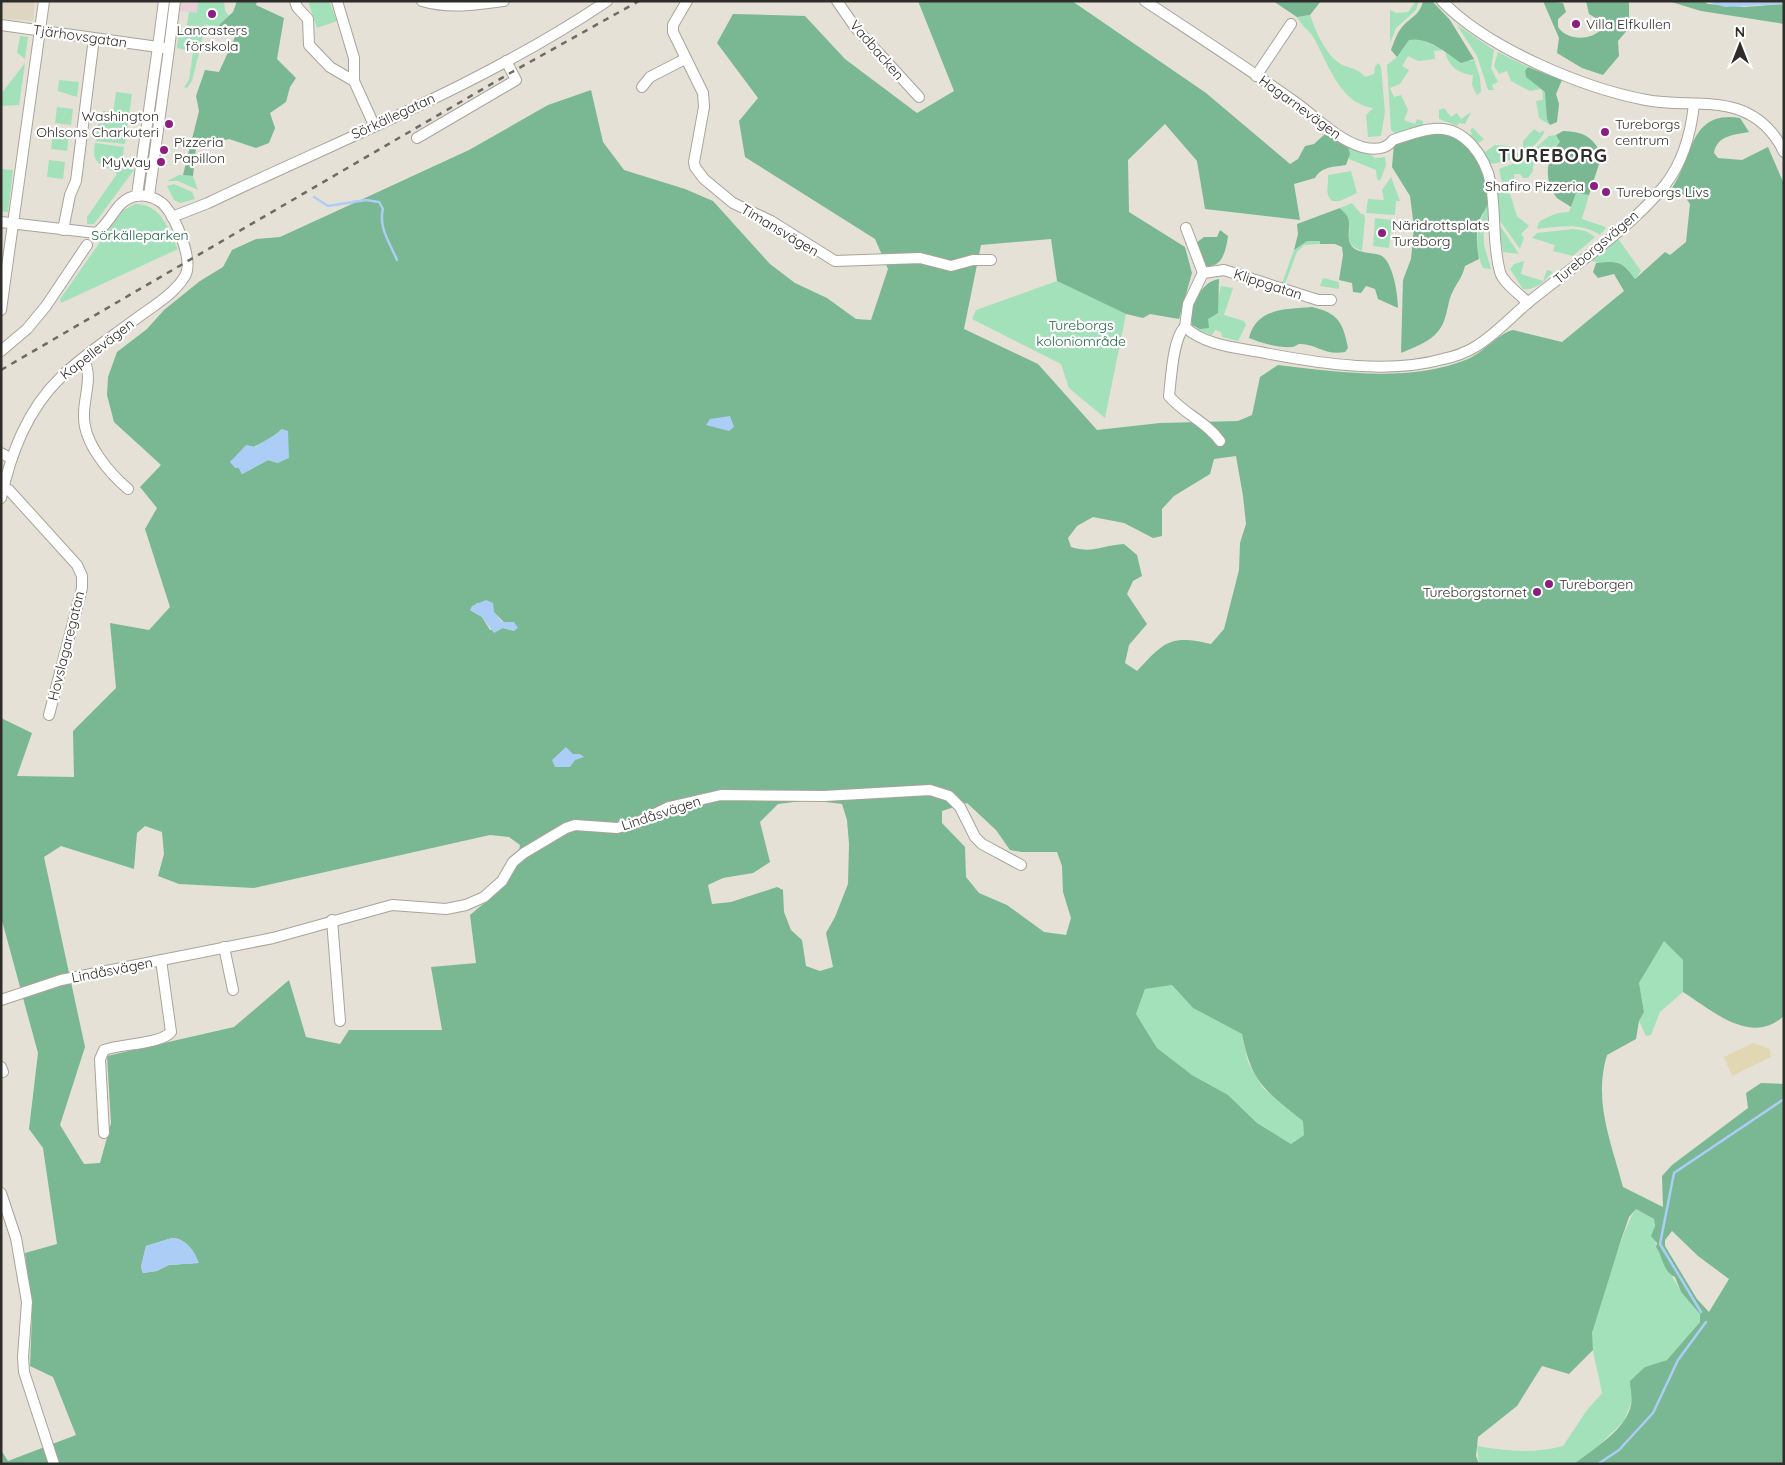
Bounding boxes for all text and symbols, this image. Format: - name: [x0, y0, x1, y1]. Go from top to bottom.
- marker: Lancasters förskola: [206, 8, 218, 20]
- place label: Villa Elfkullen: [1586, 15, 1671, 33]
- street label: Vadbacken: [846, 16, 908, 84]
- marker: Villa Elfkullen: [1570, 18, 1582, 30]
- street label: Tjärhovsgatan: [32, 20, 128, 52]
- north arrow: [1715, 20, 1765, 70]
- place label: Lancasters förskola: [177, 21, 247, 55]
- text: N: [1735, 23, 1745, 41]
- street label: Hagarnevägen: [1255, 71, 1345, 143]
- street label: Sörkällegatan: [348, 89, 438, 143]
- place label: Washington Ohlsons Charkuteri: [36, 107, 159, 141]
- place label: Tureborgs centrum: [1615, 115, 1680, 149]
- marker: Washington Ohlsons Charkuteri: [163, 118, 175, 130]
- marker: Tureborgs centrum: [1599, 126, 1611, 138]
- place label: Pizzeria Papillon: [174, 133, 225, 167]
- district label: TUREBORG: [1498, 143, 1608, 167]
- marker: Pizzeria Papillon: [158, 144, 170, 156]
- place label: MyWay: [102, 153, 151, 171]
- marker: MyWay: [155, 156, 167, 168]
- place label: Shafiro Pizzeria: [1485, 177, 1584, 195]
- marker: Shafiro Pizzeria: [1588, 180, 1600, 192]
- place label: Tureborgs Livs: [1616, 183, 1709, 201]
- marker: Tureborgs Livs: [1600, 186, 1612, 198]
- street label: Timansvägen: [738, 200, 822, 260]
- street label: Tureborgsvägen: [1550, 206, 1642, 288]
- place label: Näridrottsplats Tureborg: [1392, 216, 1489, 250]
- park label: Sörkälleparken: [91, 226, 189, 244]
- marker: Näridrottsplats Tureborg: [1376, 227, 1388, 239]
- street label: Klippgatan: [1231, 264, 1305, 304]
- street label: Kapellevägen: [56, 315, 138, 383]
- park label: Tureborgs koloniområde: [1036, 316, 1126, 350]
- place label: Tureborgen: [1559, 575, 1633, 593]
- marker: Tureborgen: [1543, 578, 1555, 590]
- place label: Tureborgstornet: [1423, 583, 1527, 601]
- marker: Tureborgstornet: [1531, 586, 1543, 598]
- street label: Hovslagaregatan: [44, 589, 88, 703]
- street label: Lindåsvägen: [619, 792, 703, 834]
- street label: Lindåsvägen: [70, 953, 154, 987]

